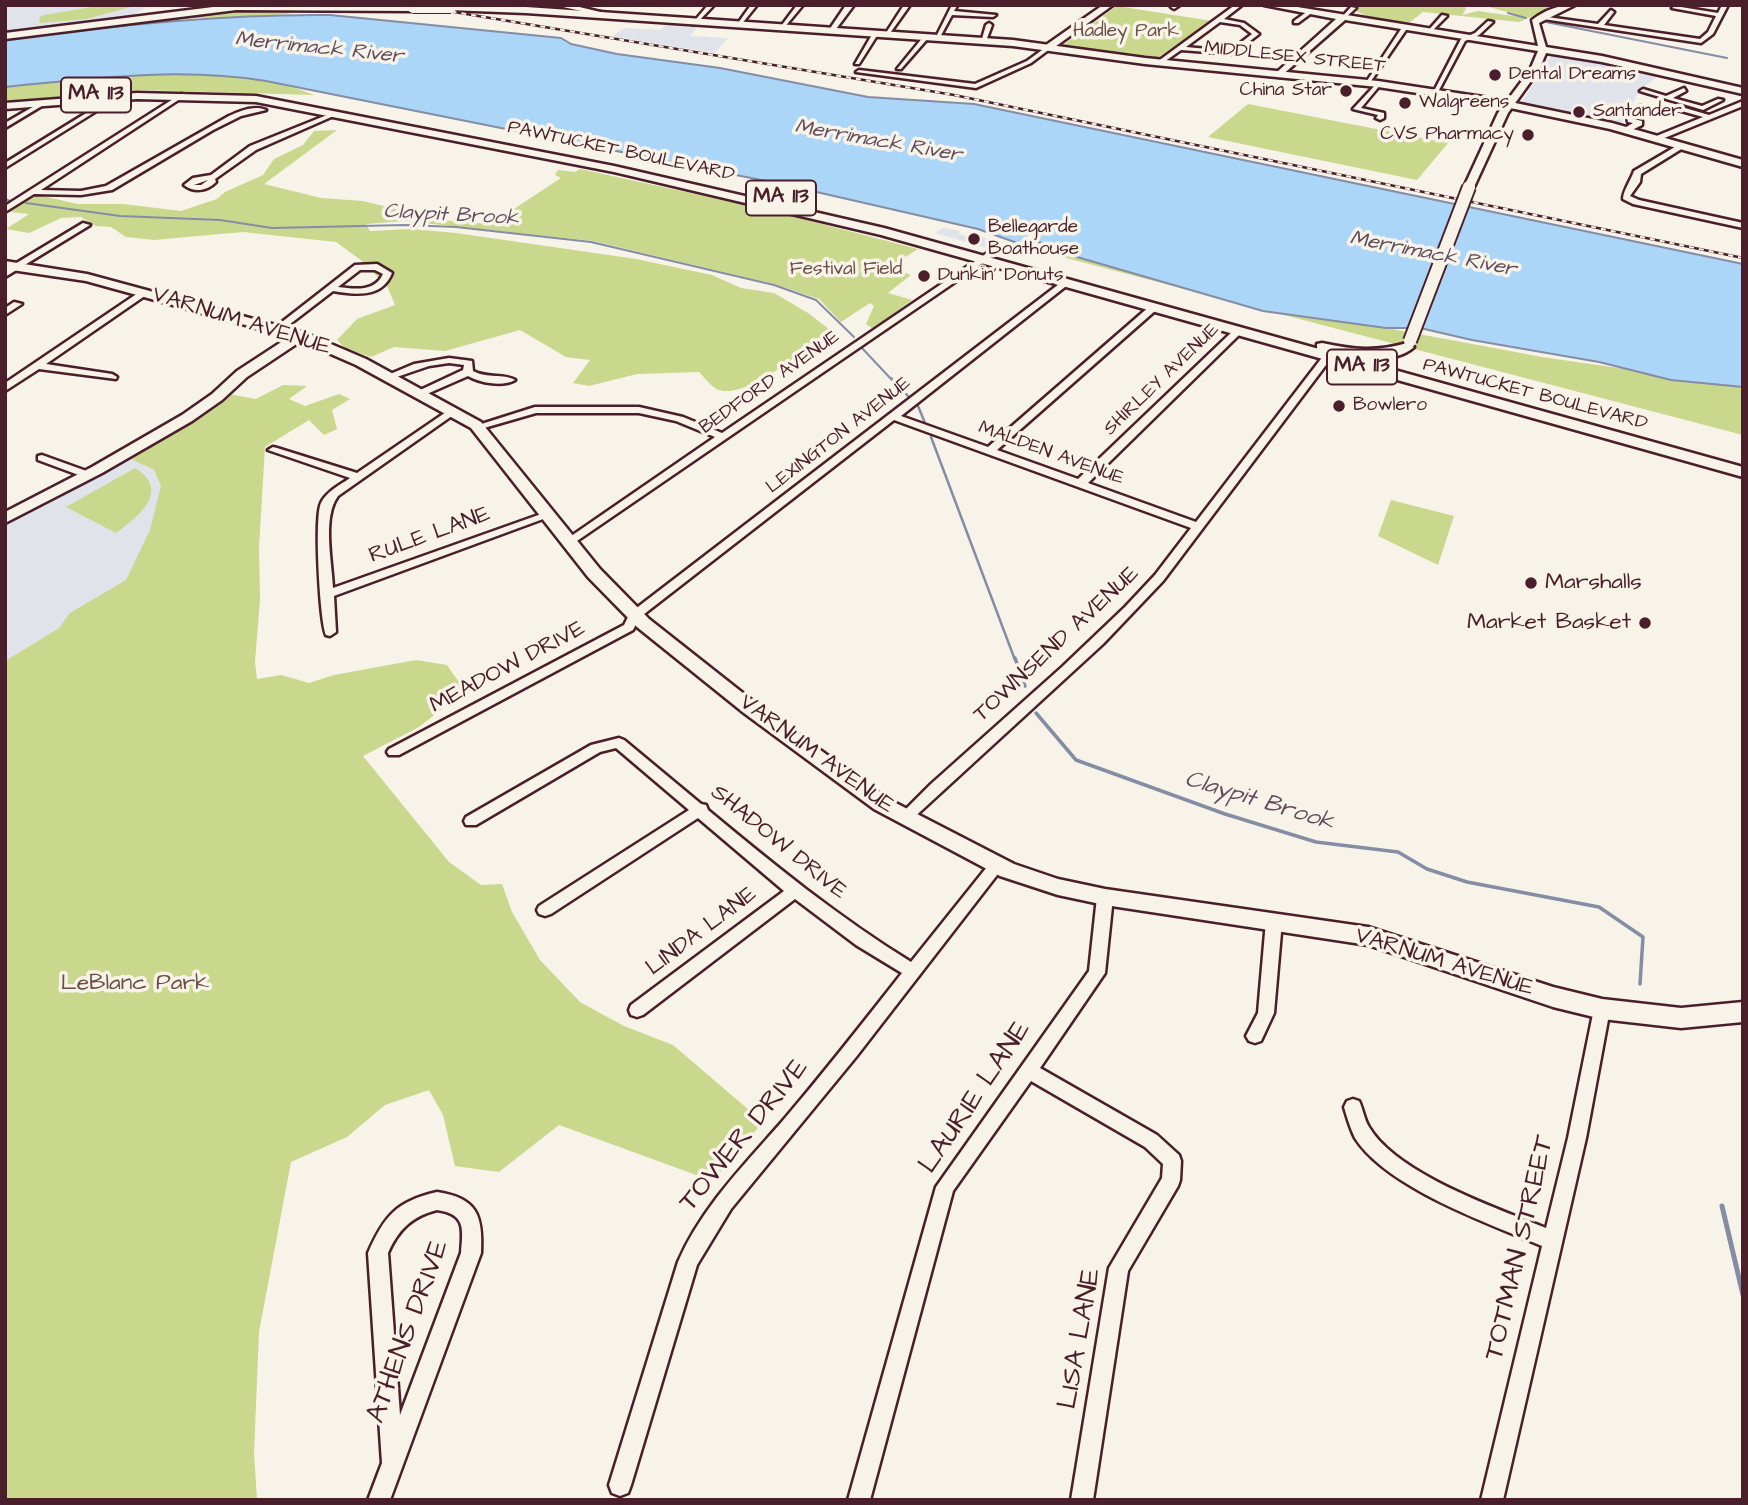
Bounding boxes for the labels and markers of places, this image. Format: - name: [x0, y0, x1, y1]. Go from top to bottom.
- place label: Dental Dreams: [1509, 64, 1636, 86]
- marker: Dental Dreams: [1487, 67, 1503, 83]
- place label: China Star: [1239, 80, 1332, 102]
- marker: China Star: [1338, 83, 1354, 99]
- place label: Walgreens: [1419, 92, 1509, 114]
- marker: Walgreens: [1397, 95, 1413, 111]
- place label: Santander: [1593, 101, 1682, 123]
- marker: Santander: [1571, 104, 1587, 120]
- place label: CVS Pharmacy: [1380, 124, 1514, 146]
- marker: CVS Pharmacy: [1520, 127, 1536, 143]
- place label: Bellegarde Boathouse: [988, 217, 1079, 261]
- marker: Bellegarde Boathouse: [966, 231, 982, 247]
- place label: Dunkin' Donuts: [938, 265, 1064, 287]
- marker: Dunkin' Donuts: [916, 268, 932, 284]
- place label: Bowlero: [1353, 395, 1427, 417]
- marker: Bowlero: [1331, 398, 1347, 414]
- place label: Marshalls: [1545, 569, 1642, 597]
- marker: Marshalls: [1523, 575, 1539, 591]
- place label: Market Basket: [1467, 609, 1631, 637]
- marker: Market Basket: [1637, 615, 1653, 631]

